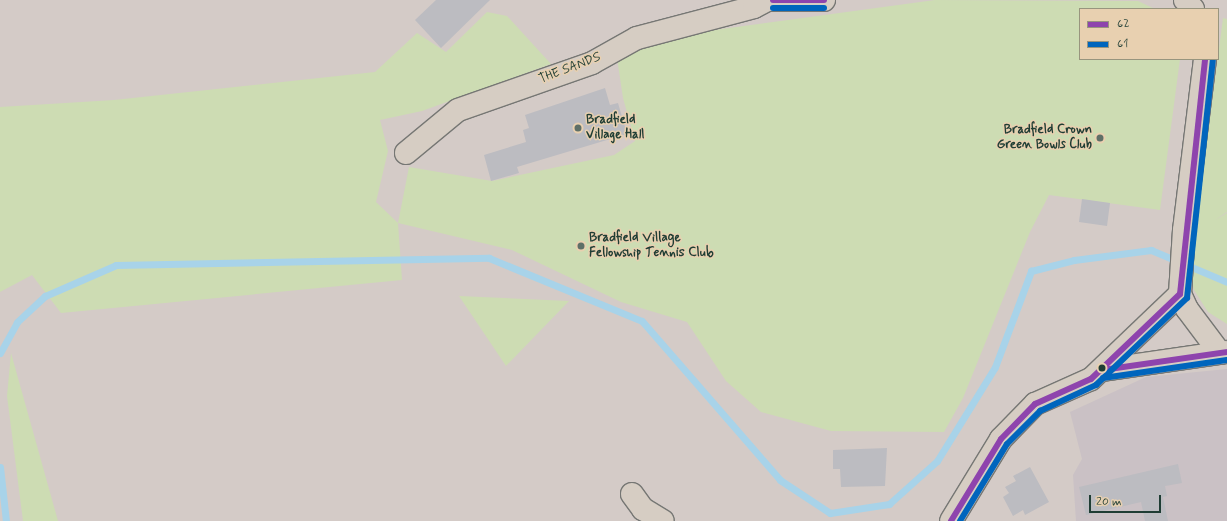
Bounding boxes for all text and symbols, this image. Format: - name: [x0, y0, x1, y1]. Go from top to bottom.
- legend: [1079, 8, 1219, 60]
- text: 62: [1117, 16, 1129, 32]
- text: 61: [1117, 36, 1128, 52]
- street label: THE SANDS: [536, 50, 604, 88]
- place label: Bradfield Village Hall: [586, 113, 646, 144]
- marker: Bradfield Village Hall: [573, 123, 583, 133]
- place label: Bradfield Crown Green Bowls Club: [993, 123, 1092, 154]
- marker: Bradfield Crown Green Bowls Club: [1095, 133, 1105, 143]
- place label: Bradfield Village Fellowship Tennis Club: [589, 231, 711, 262]
- marker: Bradfield Village Fellowship Tennis Club: [576, 241, 586, 251]
- unlabelled marker: [1097, 363, 1107, 373]
- scale bar: [1091, 487, 1163, 513]
- text: 20 m: [1096, 494, 1122, 510]

